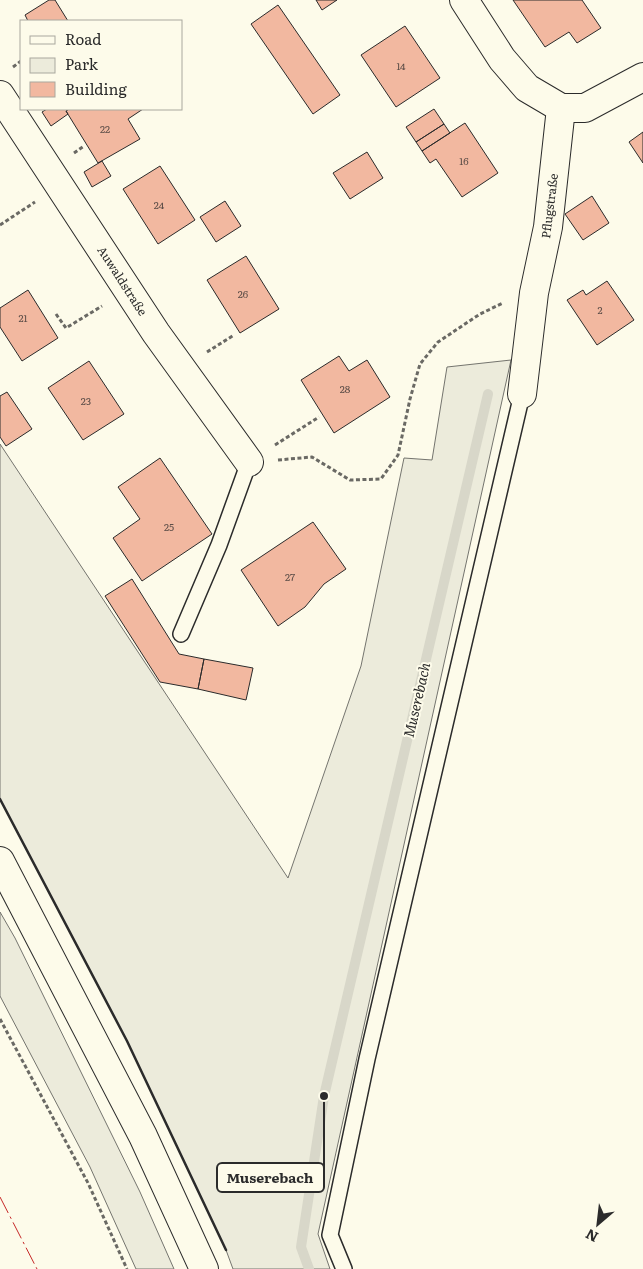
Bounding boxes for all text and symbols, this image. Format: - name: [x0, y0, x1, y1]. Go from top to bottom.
- legend: [20, 20, 182, 110]
- text: Road: [65, 27, 101, 50]
- text: Park: [65, 52, 99, 75]
- house number: 14: [396, 58, 406, 73]
- text: Building: [65, 77, 127, 100]
- house number: 22: [100, 121, 110, 136]
- house number: 16: [459, 153, 469, 168]
- street label: Pflugstraße: [536, 172, 562, 239]
- house number: 24: [154, 197, 165, 212]
- street label: Auwaldstraße: [94, 242, 152, 319]
- house number: 26: [238, 286, 249, 301]
- house number: 2: [597, 302, 603, 317]
- house number: 21: [18, 310, 28, 325]
- house number: 28: [340, 381, 351, 396]
- house number: 23: [81, 393, 91, 408]
- house number: 25: [164, 519, 174, 534]
- house number: 27: [285, 569, 295, 584]
- water label: Muserebach: [398, 660, 435, 739]
- callout: Muserebach: [217, 1163, 324, 1192]
- text: Muserebach: [227, 1167, 314, 1187]
- north arrow: [573, 1199, 623, 1249]
- text: N: [581, 1225, 601, 1248]

